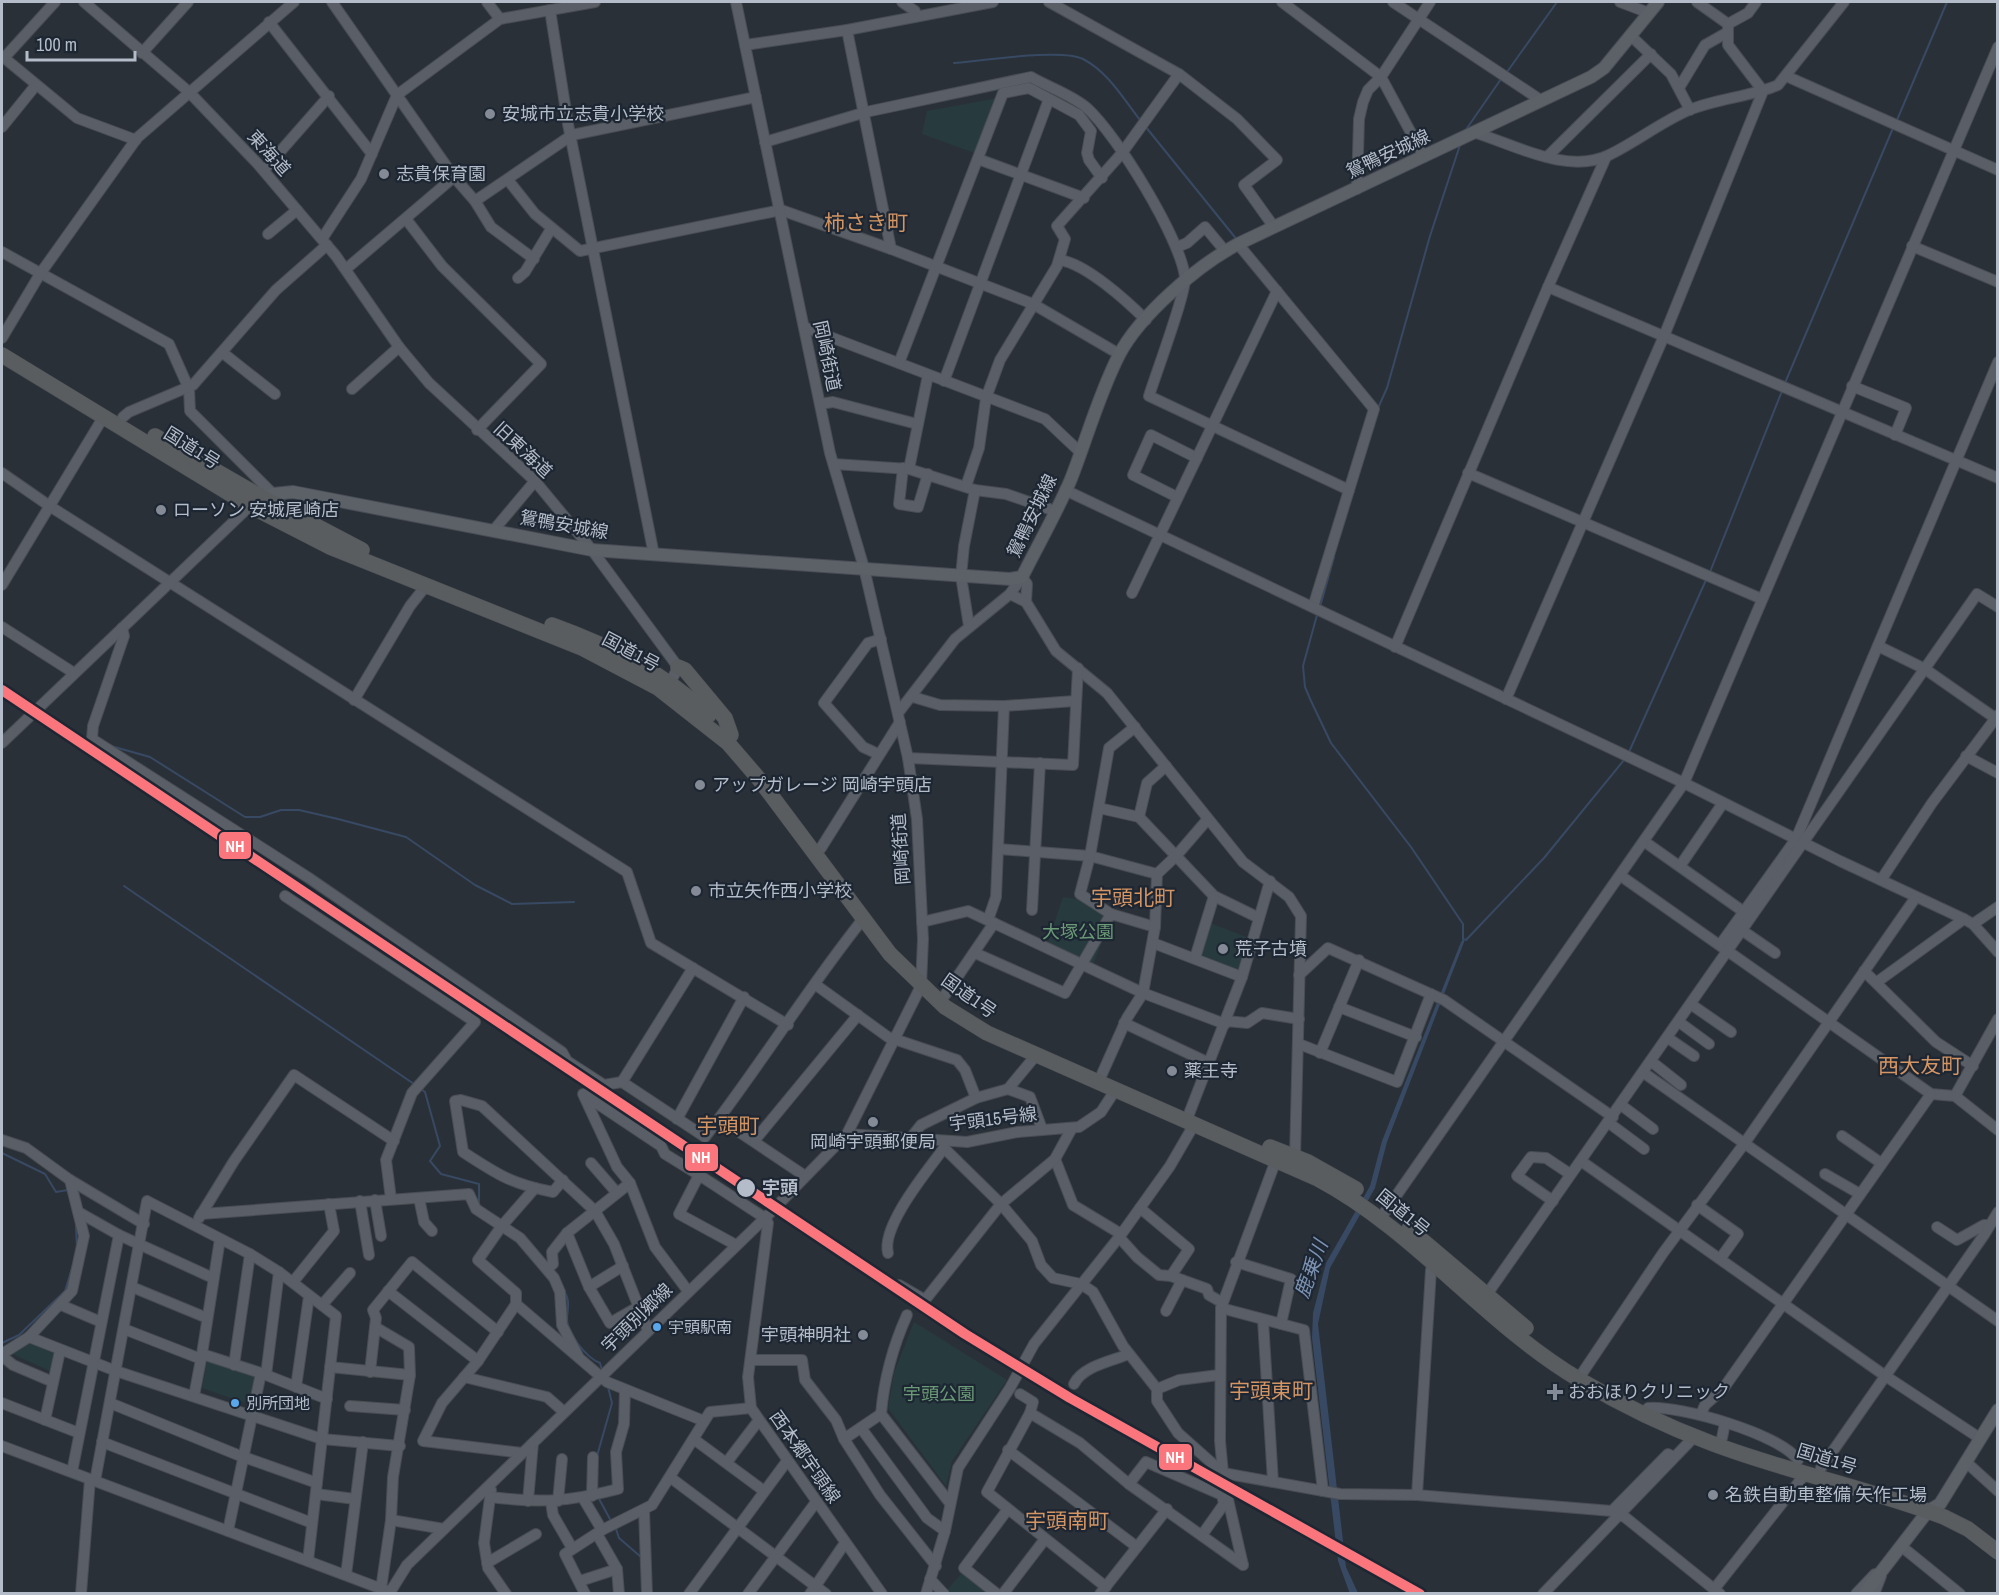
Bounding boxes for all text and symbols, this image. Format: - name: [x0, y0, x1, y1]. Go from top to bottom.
- scale bar: [27, 24, 135, 62]
- text: 100 m: [36, 32, 77, 57]
- place label: 安城市立志貴小学校: [502, 101, 664, 126]
- marker: 安城市立志貴小学校: [483, 107, 497, 121]
- street label: 鴛鴨安城線: [1342, 123, 1434, 184]
- street label: 東海道: [242, 124, 297, 181]
- place label: 志貴保育園: [396, 161, 486, 186]
- marker: 志貴保育園: [377, 167, 391, 181]
- district label: 柿さき町: [824, 208, 908, 237]
- street label: 岡崎街道: [808, 318, 847, 394]
- street label: 旧東海道: [488, 416, 558, 483]
- street label: 国道1号: [159, 420, 225, 475]
- street label: 鴛鴨安城線: [1001, 470, 1063, 562]
- place label: ローソン 安城尾崎店: [173, 497, 339, 522]
- marker: ローソン 安城尾崎店: [154, 503, 168, 517]
- street label: 鴛鴨安城線: [518, 504, 611, 545]
- street label: 国道1号: [598, 626, 665, 677]
- place label: アップガレージ 岡崎宇頭店: [712, 772, 932, 797]
- marker: アップガレージ 岡崎宇頭店: [693, 778, 707, 792]
- street label: 岡崎街道: [886, 812, 915, 886]
- line badge: NH: [218, 831, 252, 860]
- text: NH: [226, 835, 244, 857]
- place label: 市立矢作西小学校: [708, 878, 852, 903]
- district label: 宇頭北町: [1091, 883, 1175, 912]
- marker: 市立矢作西小学校: [689, 884, 703, 898]
- park label: 大塚公園: [1042, 919, 1114, 944]
- place label: 荒子古墳: [1235, 936, 1307, 961]
- marker: 荒子古墳: [1216, 942, 1230, 956]
- street label: 国道1号: [937, 968, 1002, 1024]
- district label: 西大友町: [1878, 1051, 1962, 1080]
- place label: 薬王寺: [1184, 1058, 1238, 1083]
- marker: 薬王寺: [1165, 1064, 1179, 1078]
- street label: 宇頭15号線: [948, 1101, 1038, 1136]
- district label: 宇頭町: [697, 1111, 760, 1140]
- marker: 岡崎宇頭郵便局: [866, 1115, 880, 1129]
- place label: 岡崎宇頭郵便局: [810, 1129, 936, 1154]
- line badge: NH: [684, 1143, 719, 1172]
- text: NH: [692, 1146, 710, 1168]
- place label: 宇頭: [762, 1175, 798, 1200]
- marker: 宇頭: [735, 1177, 757, 1199]
- street label: 国道1号: [1371, 1183, 1435, 1242]
- water label: 鹿乗川: [1288, 1234, 1334, 1302]
- street label: 宇頭別郷線: [596, 1277, 678, 1358]
- place label: 宇頭駅南: [668, 1316, 732, 1338]
- marker: 宇頭駅南: [651, 1321, 663, 1333]
- place label: 宇頭神明社: [761, 1322, 851, 1347]
- marker: 宇頭神明社: [856, 1328, 870, 1342]
- district label: 宇頭東町: [1229, 1376, 1313, 1405]
- place label: おおほりクリニック: [1568, 1379, 1730, 1404]
- park label: 宇頭公園: [903, 1381, 975, 1406]
- marker: おおほりクリニック: [1546, 1383, 1564, 1401]
- place label: 別所団地: [246, 1392, 310, 1414]
- marker: 別所団地: [229, 1397, 241, 1409]
- street label: 西本郷宇頭線: [764, 1405, 847, 1508]
- street label: 国道1号: [1794, 1437, 1861, 1480]
- line badge: NH: [1158, 1443, 1193, 1471]
- text: NH: [1166, 1446, 1184, 1468]
- place label: 名鉄自動車整備 矢作工場: [1725, 1482, 1927, 1507]
- marker: 名鉄自動車整備 矢作工場: [1706, 1488, 1720, 1502]
- district label: 宇頭南町: [1025, 1506, 1109, 1535]

